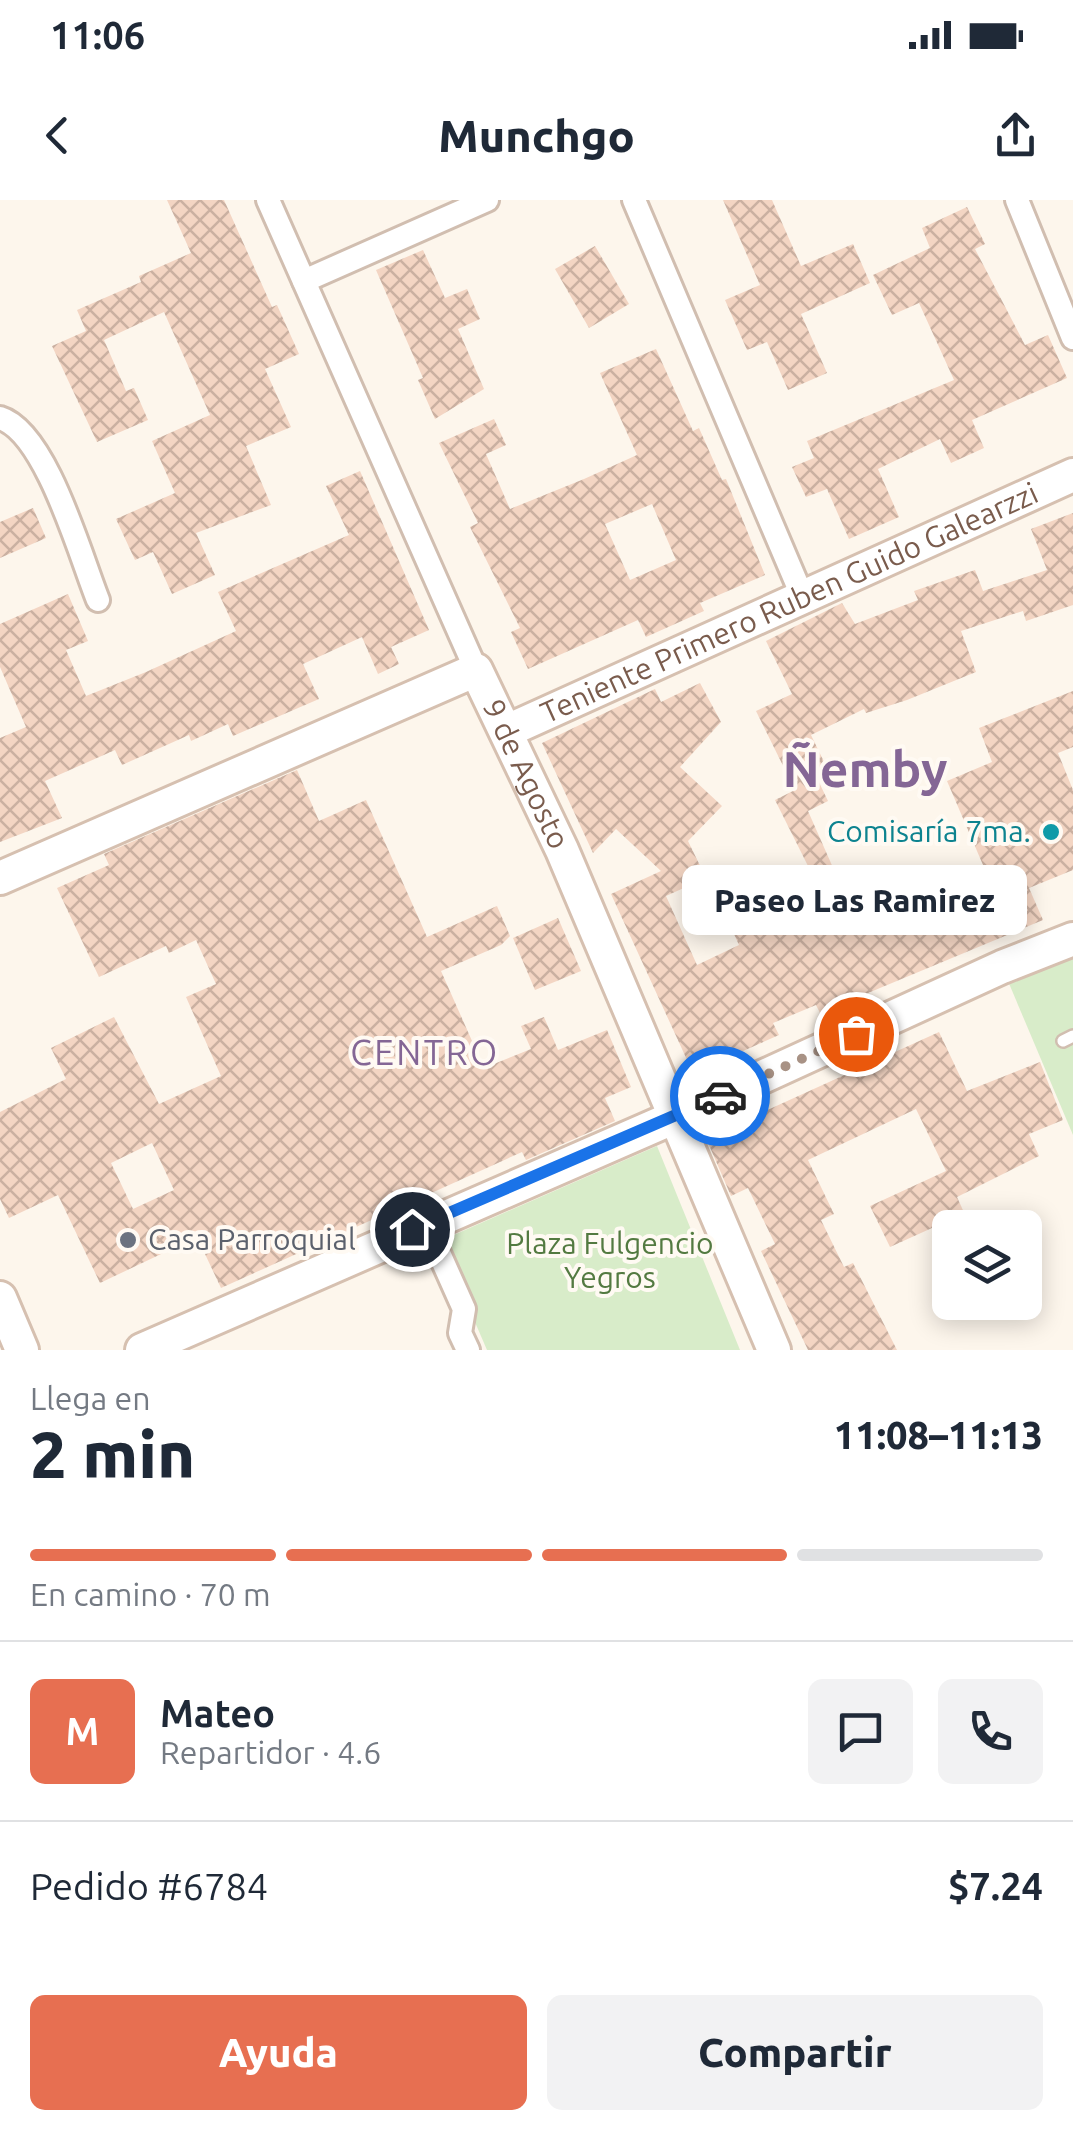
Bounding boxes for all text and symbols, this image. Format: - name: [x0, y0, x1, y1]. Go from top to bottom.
- text: 11:06: [50, 14, 145, 56]
- icon: back: [30, 108, 85, 163]
- icon: share: [988, 108, 1043, 163]
- text: Munchgo: [438, 110, 635, 161]
- street label: Teniente Primero Ruben Guido Galearzzi: [535, 475, 1043, 729]
- street label: 9 de Agosto: [477, 694, 577, 854]
- district label: Ñemby: [782, 740, 948, 796]
- place label: Comisaría 7ma.: [827, 814, 1031, 848]
- marker: Comisaría 7ma.: [1040, 821, 1062, 843]
- callout: Paseo Las Ramirez: [684, 864, 1028, 934]
- text: Paseo Las Ramirez: [714, 882, 995, 918]
- pin: [814, 992, 899, 1077]
- icon: bag: [829, 1007, 884, 1062]
- district label: CENTRO: [350, 1032, 500, 1072]
- courier: [670, 1046, 770, 1146]
- icon: car: [693, 1069, 748, 1124]
- pin: [370, 1187, 455, 1272]
- icon: home: [385, 1202, 440, 1257]
- map controls: [932, 1210, 1042, 1320]
- button: layers: [932, 1210, 1042, 1320]
- place label: Casa Parroquial: [148, 1222, 356, 1256]
- park label: Plaza Fulgencio Yegros: [506, 1226, 714, 1294]
- marker: Casa Parroquial: [117, 1229, 139, 1251]
- text: Llega en: [30, 1380, 150, 1416]
- text: 11:08–11:13: [834, 1414, 1043, 1456]
- text: 2 min: [30, 1417, 195, 1490]
- text: En camino · 70 m: [30, 1576, 271, 1612]
- button: chat: [808, 1679, 913, 1784]
- button: phone: [938, 1679, 1043, 1784]
- text: Mateo: [160, 1692, 275, 1734]
- text: M: [66, 1710, 99, 1752]
- text: Repartidor · 4.6: [160, 1734, 381, 1770]
- text: Pedido #6784: [30, 1865, 268, 1907]
- text: $7.24: [948, 1865, 1043, 1907]
- button: Ayuda: [30, 1995, 527, 2110]
- button: Compartir: [547, 1995, 1043, 2110]

